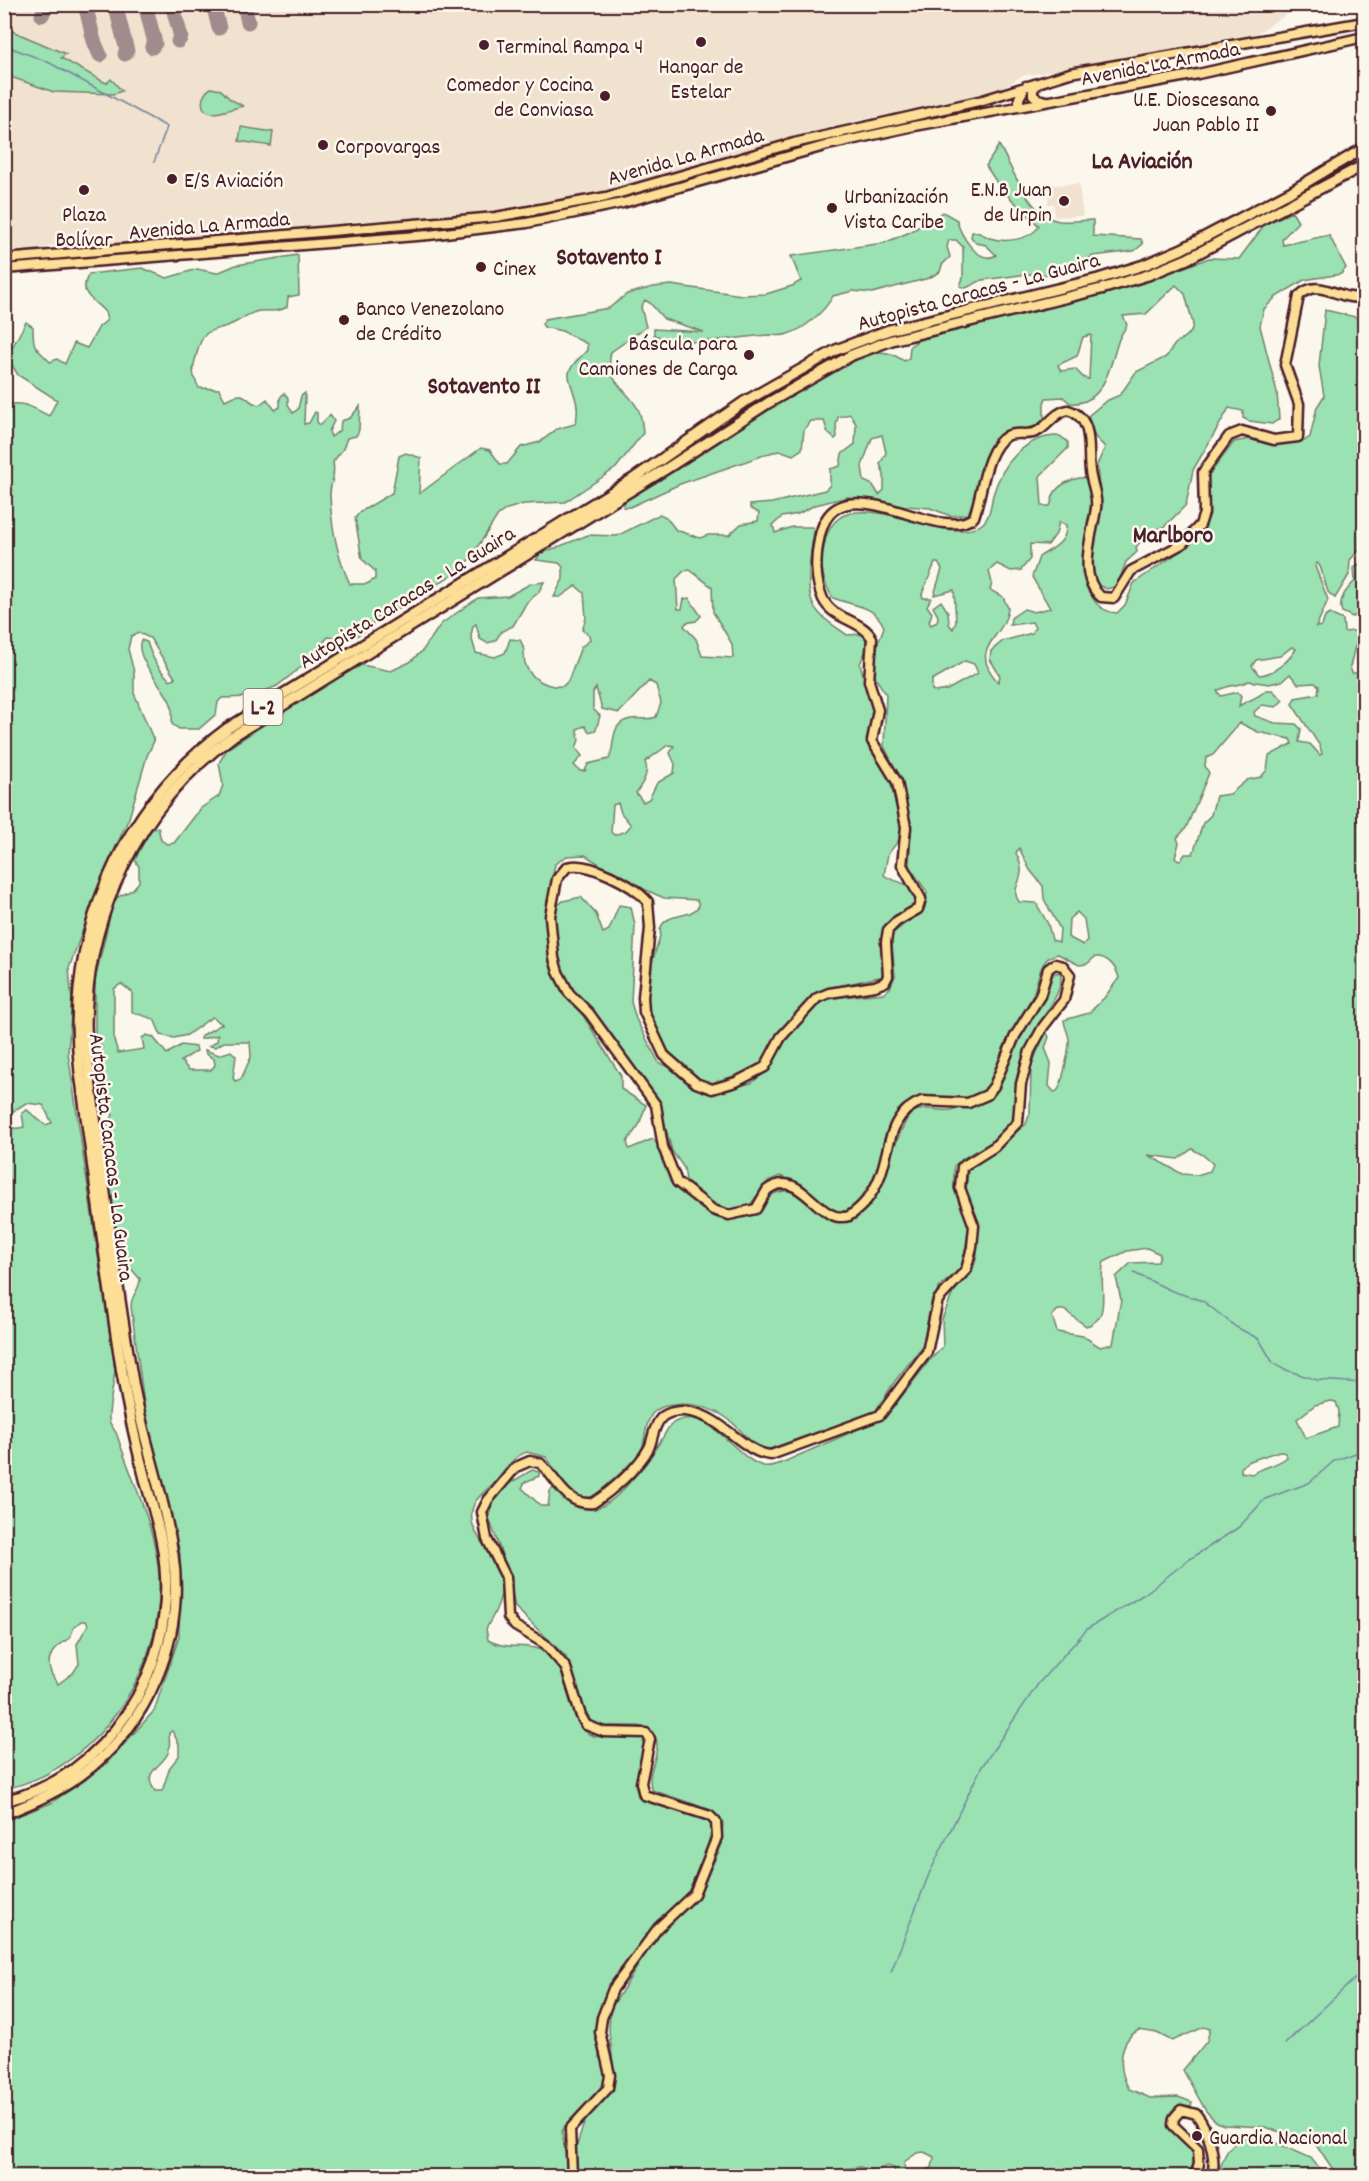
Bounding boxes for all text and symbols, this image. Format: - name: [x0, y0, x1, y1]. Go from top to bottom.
- place label: Terminal Rampa 4: [496, 33, 643, 64]
- marker: Hangar de Estelar: [694, 35, 708, 49]
- street label: Avenida La Armada: [1079, 35, 1243, 96]
- marker: Terminal Rampa 4: [477, 38, 491, 52]
- place label: Hangar de Estelar: [659, 53, 743, 109]
- place label: Comedor y Cocina de Conviasa: [446, 71, 594, 127]
- place label: U.E. Dioscesana Juan Pablo II: [1133, 86, 1260, 142]
- marker: Comedor y Cocina de Conviasa: [598, 89, 612, 103]
- marker: U.E. Dioscesana Juan Pablo II: [1264, 104, 1278, 118]
- street label: Avenida La Armada: [604, 121, 768, 195]
- place label: Corpovargas: [335, 133, 441, 164]
- marker: Corpovargas: [316, 138, 330, 152]
- district label: La Aviación: [1091, 146, 1193, 180]
- place label: E/S Aviación: [184, 167, 283, 198]
- marker: E/S Aviación: [165, 172, 179, 186]
- place label: E.N.B Juan de Urpin: [970, 176, 1052, 232]
- marker: Plaza Bolívar: [77, 183, 91, 197]
- place label: Urbanización Vista Caribe: [844, 183, 948, 239]
- marker: E.N.B Juan de Urpin: [1057, 194, 1071, 208]
- place label: Plaza Bolívar: [55, 201, 113, 257]
- marker: Urbanización Vista Caribe: [825, 201, 839, 215]
- street label: Avenida La Armada: [128, 205, 292, 250]
- district label: Sotavento I: [556, 242, 662, 276]
- street label: Autopista Caracas - La Guaira: [854, 246, 1104, 341]
- place label: Cinex: [493, 255, 536, 286]
- marker: Cinex: [474, 260, 488, 274]
- place label: Banco Venezolano de Crédito: [356, 295, 504, 351]
- marker: Banco Venezolano de Crédito: [337, 313, 351, 327]
- place label: Báscula para Camiones de Carga: [578, 330, 738, 386]
- marker: Báscula para Camiones de Carga: [742, 348, 756, 362]
- district label: Sotavento II: [428, 371, 541, 405]
- street label: Autopista Caracas - La Guaira: [294, 519, 523, 678]
- district label: Marlboro: [1133, 520, 1214, 554]
- road number: L-2: [244, 689, 282, 725]
- street label: Autopista Caracas - La Guaira: [79, 1032, 140, 1284]
- place label: Guardia Nacional: [1209, 2124, 1347, 2155]
- marker: Guardia Nacional: [1190, 2129, 1204, 2143]

